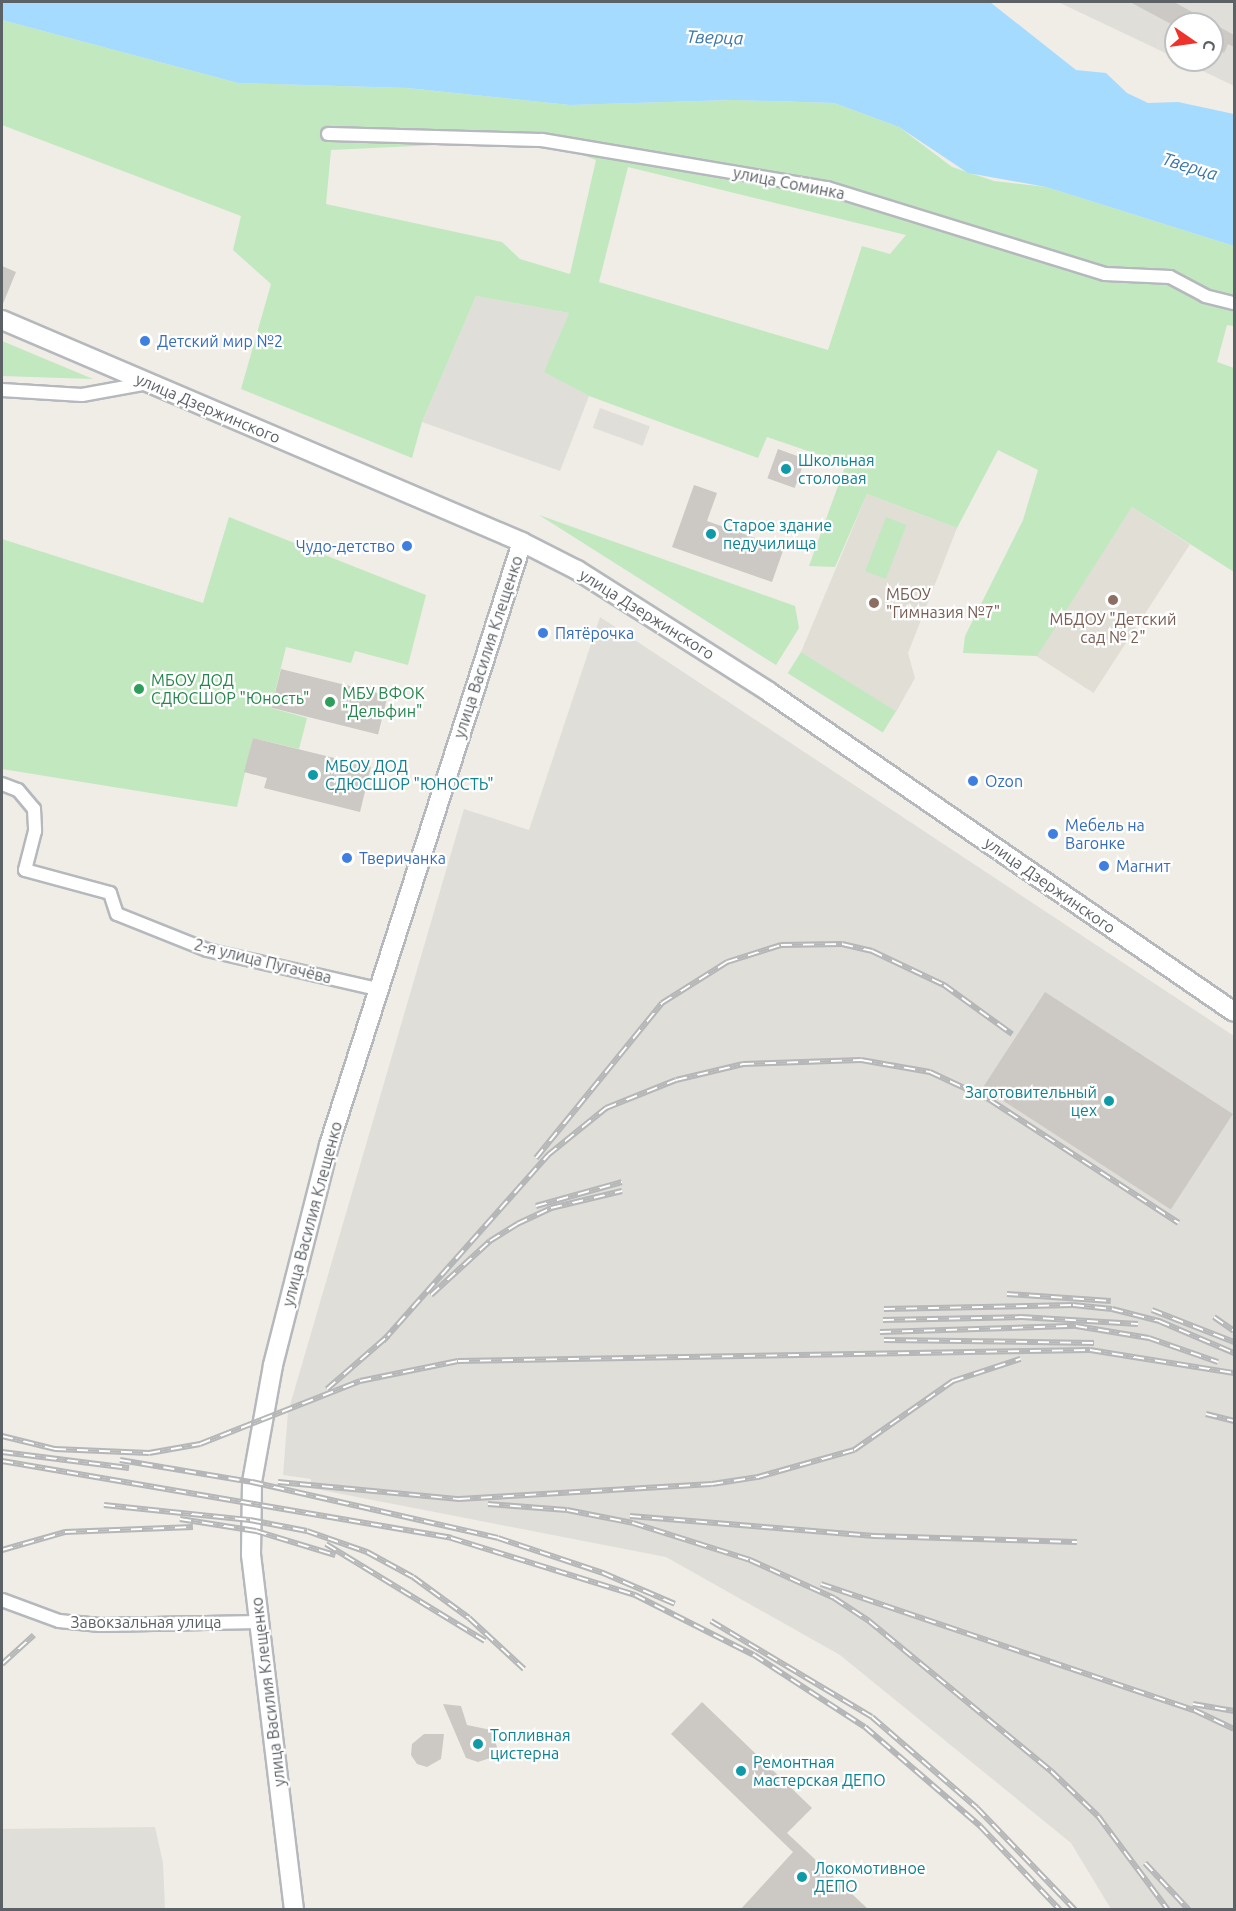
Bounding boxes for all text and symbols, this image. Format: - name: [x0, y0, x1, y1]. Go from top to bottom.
- north arrow: [1164, 12, 1224, 72]
- water label: Тверца: [686, 25, 744, 49]
- text: С: [1200, 39, 1220, 53]
- water label: Тверца: [1160, 147, 1220, 185]
- street label: улица Соминка: [731, 163, 847, 203]
- place label: Детский мир №2: [157, 331, 283, 351]
- marker: Детский мир №2: [138, 334, 152, 348]
- street label: улица Дзержинского: [133, 369, 283, 447]
- place label: Школьная столовая: [798, 450, 875, 488]
- marker: Школьная столовая: [779, 462, 793, 476]
- place label: Старое здание педучилища: [723, 515, 832, 553]
- marker: Старое здание педучилища: [704, 527, 718, 541]
- place label: Чудо-детство: [296, 536, 395, 556]
- marker: Чудо-детство: [400, 539, 414, 553]
- street label: улица Василия Клещенко: [449, 553, 527, 741]
- street label: улица Дзержинского: [576, 565, 718, 663]
- place label: МБОУ "Гимназия №7": [886, 584, 1000, 622]
- marker: МБДОУ "Детский сад № 2": [1106, 593, 1120, 607]
- marker: МБОУ "Гимназия №7": [867, 596, 881, 610]
- place label: МБДОУ "Детский сад № 2": [1050, 609, 1176, 647]
- place label: Пятёрочка: [555, 623, 634, 643]
- marker: Пятёрочка: [536, 626, 550, 640]
- place label: МБОУ ДОД СДЮСШОР "Юность": [151, 670, 309, 708]
- marker: МБОУ ДОД СДЮСШОР "Юность": [132, 682, 146, 696]
- place label: МБУ ВФОК "Дельфин": [342, 683, 424, 721]
- marker: МБУ ВФОК "Дельфин": [323, 695, 337, 709]
- place label: МБОУ ДОД СДЮСШОР "ЮНОСТЬ": [325, 756, 494, 794]
- marker: МБОУ ДОД СДЮСШОР "ЮНОСТЬ": [306, 768, 320, 782]
- place label: Ozon: [985, 771, 1023, 791]
- marker: Ozon: [966, 774, 980, 788]
- place label: Мебель на Вагонке: [1065, 815, 1145, 853]
- marker: Мебель на Вагонке: [1046, 827, 1060, 841]
- street label: улица Дзержинского: [981, 833, 1119, 937]
- place label: Тверичанка: [359, 848, 446, 868]
- marker: Тверичанка: [340, 851, 354, 865]
- place label: Магнит: [1116, 856, 1170, 876]
- marker: Магнит: [1097, 859, 1111, 873]
- street label: 2-я улица Пугачёва: [192, 935, 334, 987]
- place label: Заготовительный цех: [965, 1082, 1097, 1120]
- marker: Заготовительный цех: [1102, 1094, 1116, 1108]
- street label: улица Василия Клещенко: [278, 1119, 346, 1309]
- street label: улица Василия Клещенко: [247, 1596, 289, 1788]
- street label: Завокзальная улица: [71, 1612, 221, 1632]
- place label: Топливная цистерна: [490, 1725, 571, 1763]
- marker: Топливная цистерна: [471, 1737, 485, 1751]
- place label: Ремонтная мастерская ДЕПО: [753, 1752, 886, 1790]
- marker: Ремонтная мастерская ДЕПО: [734, 1764, 748, 1778]
- place label: Локомотивное ДЕПО: [814, 1858, 926, 1896]
- marker: Локомотивное ДЕПО: [795, 1870, 809, 1884]

